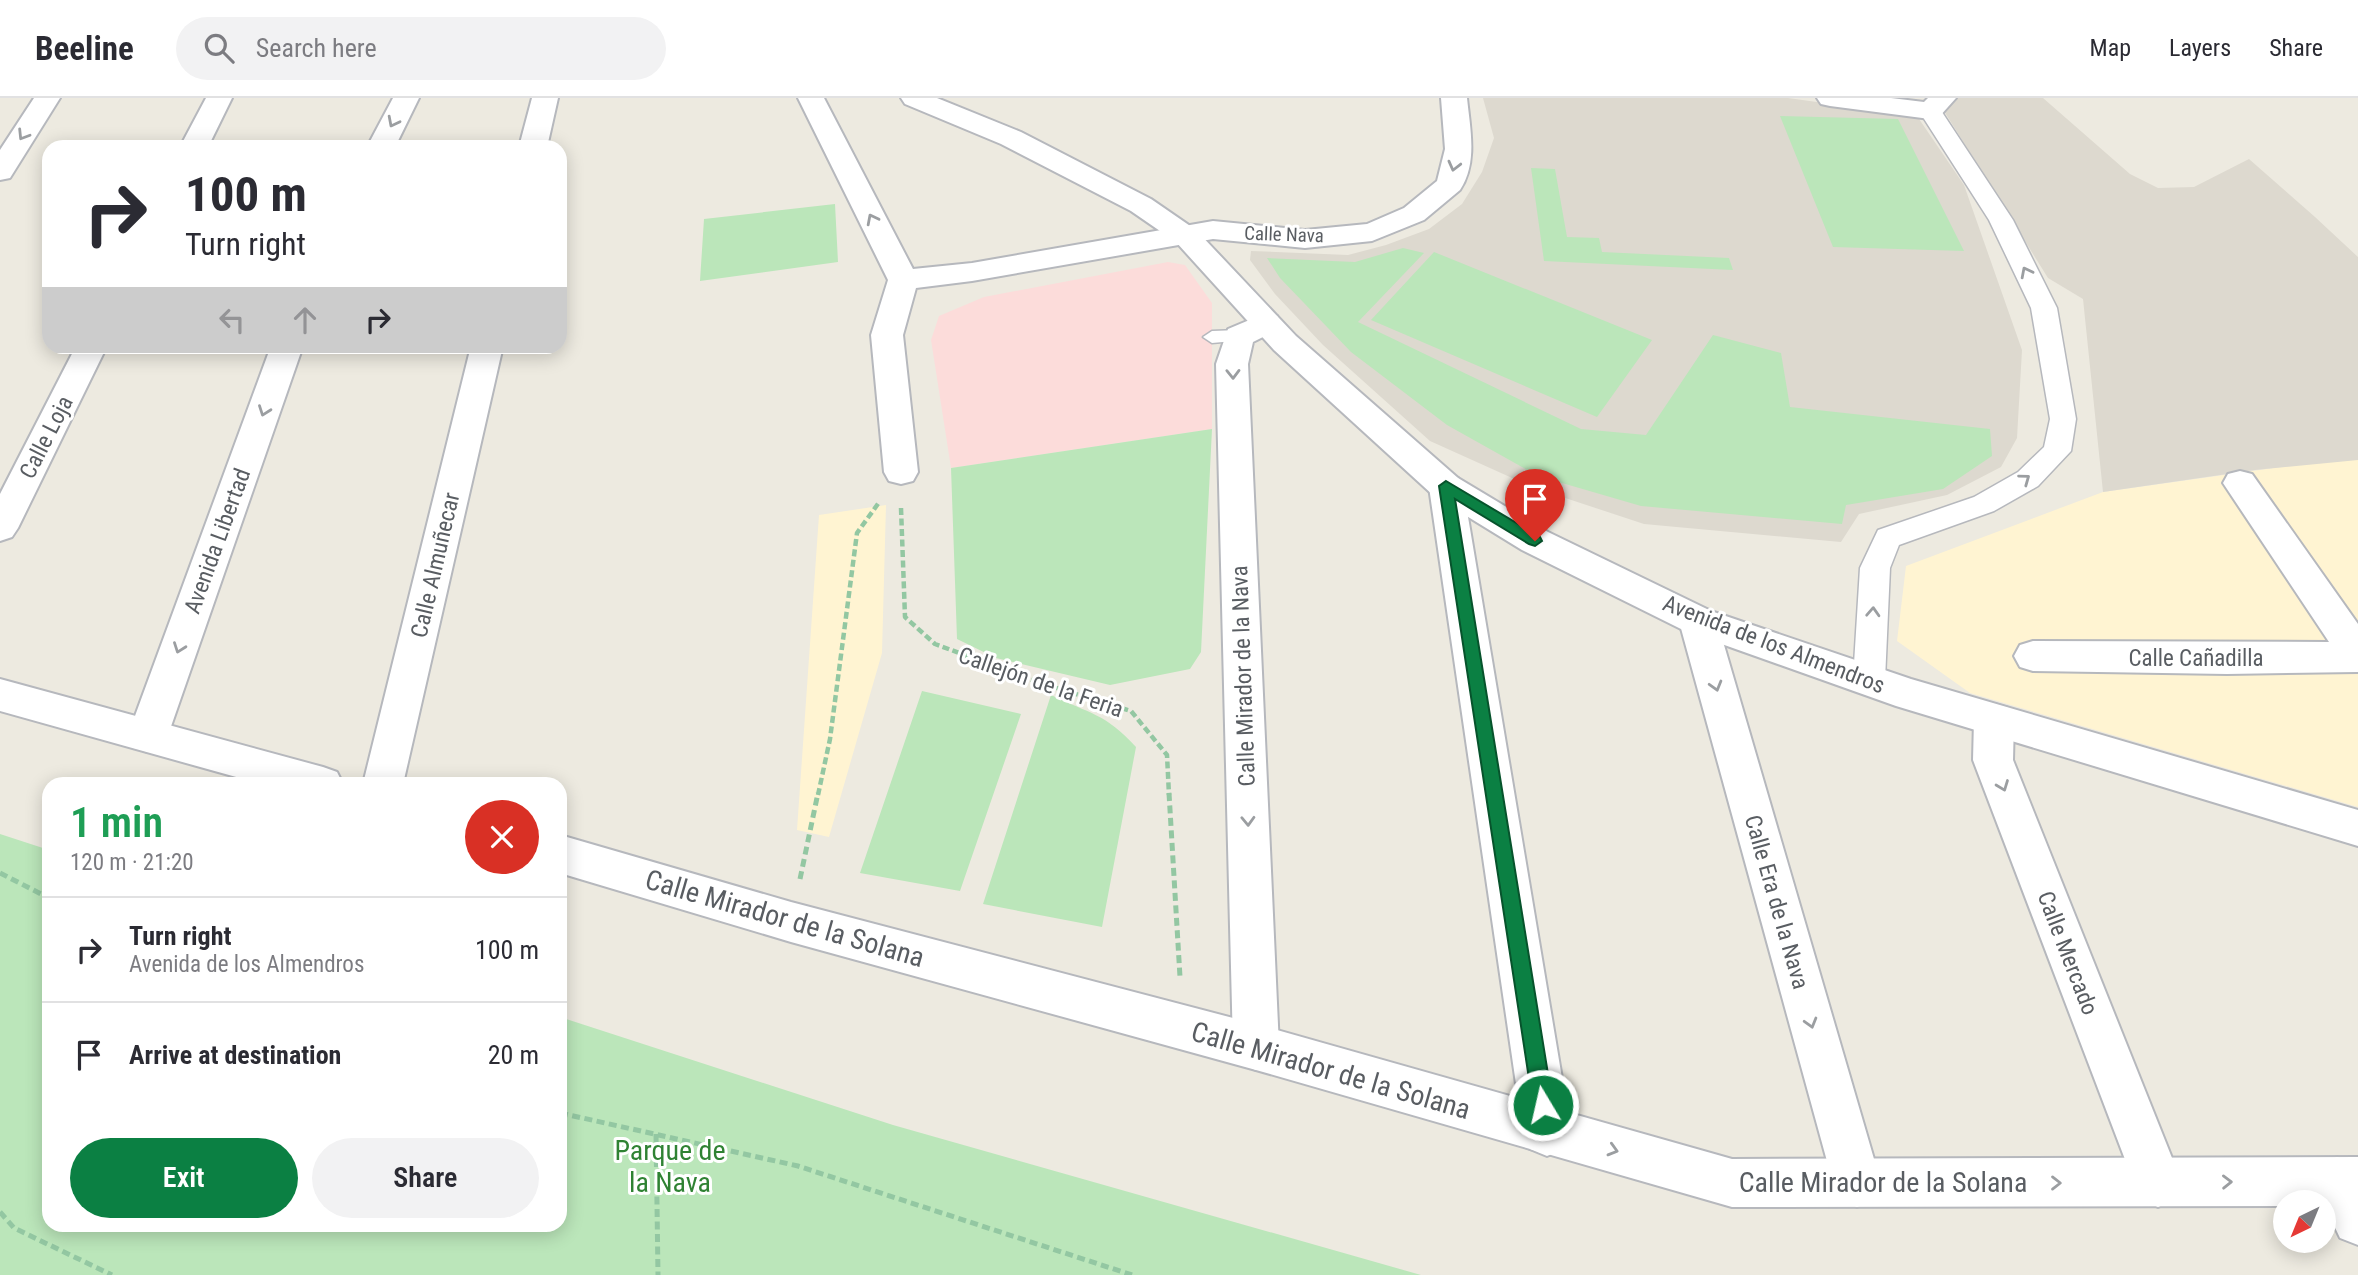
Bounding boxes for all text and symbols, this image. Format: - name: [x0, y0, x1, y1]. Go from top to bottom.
- search box: [176, 17, 666, 80]
- text: Beeline: [35, 29, 134, 68]
- icon: search: [200, 29, 238, 67]
- text: Search here: [256, 33, 377, 63]
- text: Map: [2090, 34, 2131, 62]
- text: Layers: [2169, 34, 2231, 62]
- text: Share: [2269, 34, 2323, 62]
- one-way arrow: [388, 115, 402, 128]
- one-way arrow: [19, 127, 32, 140]
- one-way arrow: [1448, 159, 1462, 171]
- text: 100 m: [185, 166, 307, 223]
- icon: right: [70, 168, 161, 259]
- one-way arrow: [867, 214, 880, 226]
- street label: Calle Nava: [1244, 222, 1324, 247]
- text: Turn right: [185, 225, 306, 263]
- one-way arrow: [2021, 267, 2035, 279]
- icon: left: [213, 301, 251, 339]
- icon: ahead: [286, 301, 324, 339]
- icon: right: [359, 301, 397, 339]
- one-way arrow: [1225, 369, 1241, 380]
- street label: Calle Loja: [14, 391, 79, 483]
- one-way arrow: [258, 404, 272, 416]
- street label: Avenida Libertad: [179, 465, 256, 617]
- pin: [1505, 469, 1565, 541]
- one-way arrow: [2018, 475, 2030, 487]
- icon: arrive: [1516, 480, 1554, 518]
- street label: Calle Almuñecar: [406, 490, 465, 640]
- street label: Calle Mirador de la Nava: [1226, 565, 1261, 787]
- street label: Avenida de los Almendros: [1659, 590, 1889, 699]
- one-way arrow: [1865, 606, 1880, 617]
- one-way arrow: [173, 642, 187, 654]
- street label: Callejón de la Feria: [955, 642, 1127, 723]
- street label: Calle Cañadilla: [2128, 645, 2264, 672]
- one-way arrow: [1708, 680, 1723, 692]
- one-way arrow: [1994, 780, 2008, 792]
- text: 1 min: [70, 798, 163, 847]
- button: close: [465, 800, 539, 874]
- street label: Calle Era de la Nava: [1739, 812, 1814, 992]
- one-way arrow: [1240, 817, 1256, 827]
- text: 120 m · 21:20: [70, 849, 194, 876]
- street label: Calle Mirador de la Solana: [642, 863, 928, 974]
- street label: Calle Mercado: [2032, 888, 2103, 1019]
- text: Turn right: [129, 921, 231, 951]
- icon: right: [70, 931, 108, 969]
- text: 100 m: [475, 935, 539, 965]
- text: Avenida de los Almendros: [129, 951, 364, 978]
- street label: Calle Mirador de la Solana: [1188, 1015, 1474, 1126]
- one-way arrow: [1803, 1017, 1818, 1029]
- icon: arrive: [70, 1036, 108, 1074]
- text: Arrive at destination: [129, 1040, 341, 1070]
- text: 20 m: [488, 1040, 539, 1070]
- position arrow: [1506, 1068, 1580, 1142]
- park label: Parque de la Nava: [614, 1134, 726, 1199]
- button: Exit: [70, 1138, 298, 1218]
- button: Share: [312, 1138, 539, 1218]
- one-way arrow: [1606, 1142, 1618, 1157]
- street label: Calle Mirador de la Solana: [1739, 1166, 2027, 1199]
- one-way arrow: [2222, 1174, 2232, 1190]
- one-way arrow: [2051, 1175, 2062, 1191]
- north arrow: [2273, 1190, 2336, 1253]
- map controls: [2273, 1190, 2336, 1253]

